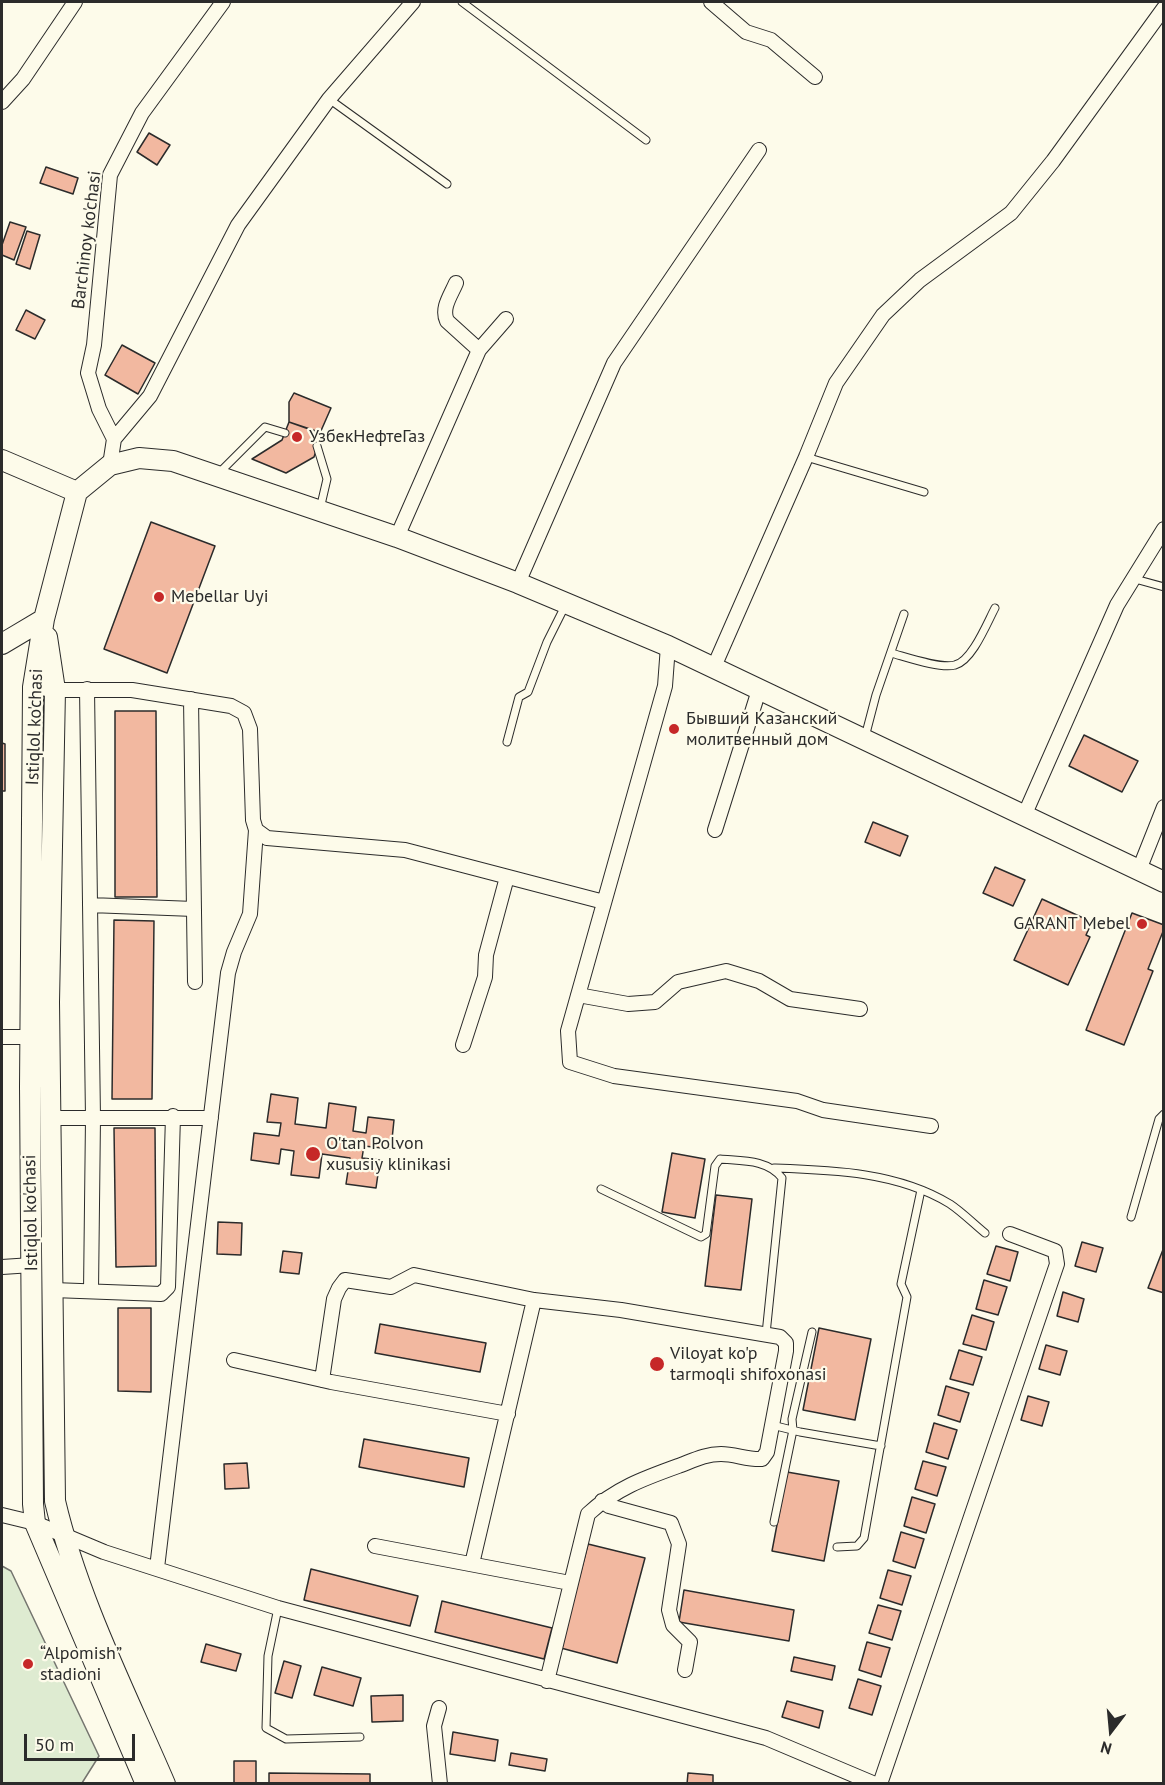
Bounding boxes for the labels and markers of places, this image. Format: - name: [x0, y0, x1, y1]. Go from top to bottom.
- place label: УзбекНефтеГаз: [309, 426, 425, 448]
- marker: УзбекНефтеГаз: [290, 430, 304, 444]
- place label: Mebellar Uyi: [171, 586, 269, 608]
- marker: Mebellar Uyi: [152, 590, 166, 604]
- place label: Бывший Казанский молитвенный дом: [686, 708, 837, 750]
- marker: Бывший Казанский молитвенный дом: [667, 722, 681, 736]
- place label: GARANT Mebel: [1013, 913, 1130, 935]
- marker: GARANT Mebel: [1135, 917, 1149, 931]
- place label: O'tan Polvon xususiy klinikasi: [326, 1133, 451, 1176]
- marker: O'tan Polvon xususiy klinikasi: [304, 1145, 322, 1163]
- place label: Viloyat ko'p tarmoqli shifoxonasi: [670, 1343, 827, 1386]
- marker: Viloyat ko'p tarmoqli shifoxonasi: [648, 1355, 666, 1373]
- place label: “Alpomish” stadioni: [40, 1643, 122, 1686]
- marker: “Alpomish” stadioni: [21, 1657, 35, 1671]

